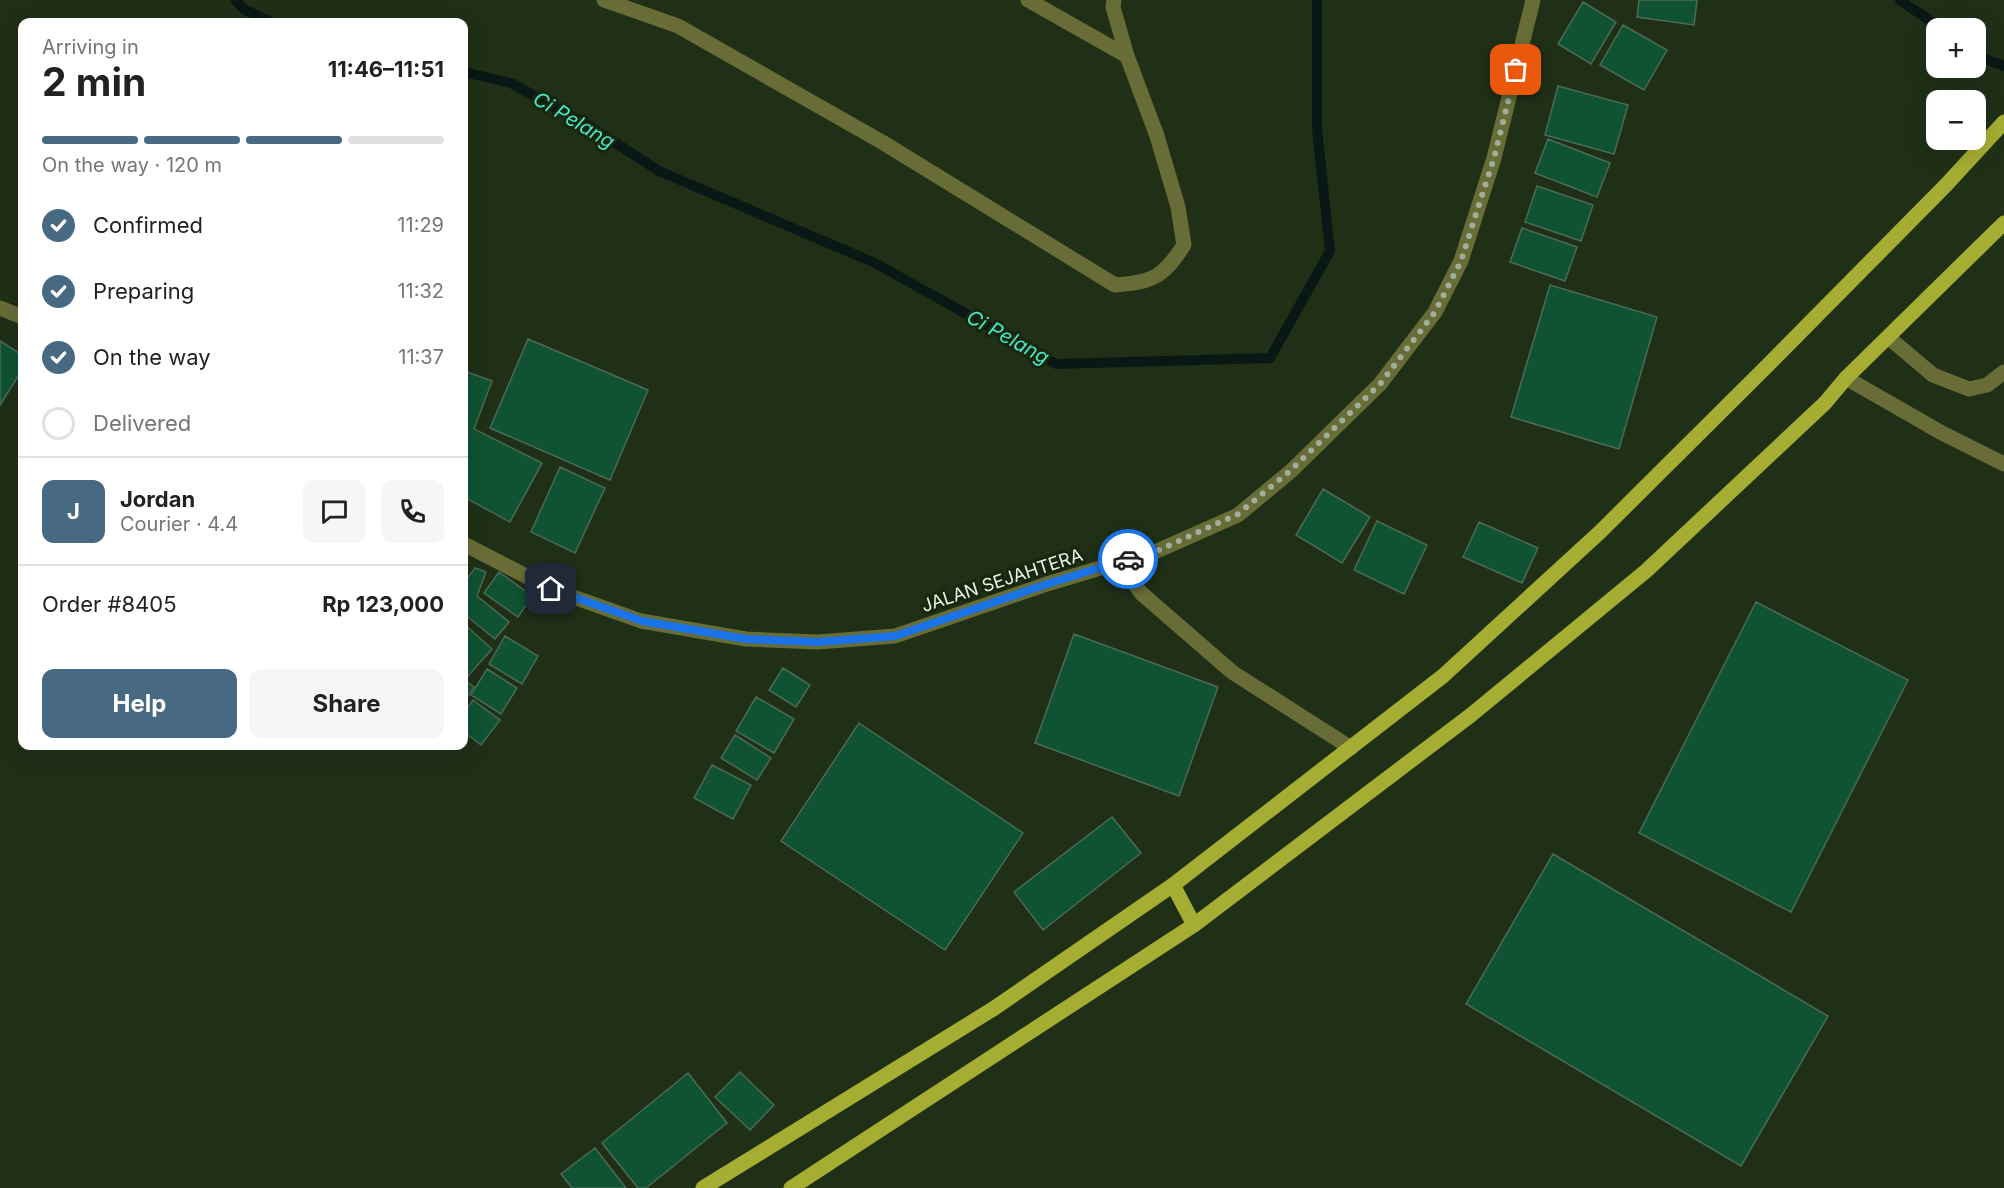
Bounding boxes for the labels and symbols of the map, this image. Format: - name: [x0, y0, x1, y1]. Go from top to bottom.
- pin: [1490, 44, 1541, 95]
- water label: Ci Pelang: [529, 86, 619, 154]
- water label: Ci Pelang: [963, 305, 1053, 369]
- courier: [1098, 529, 1158, 589]
- street label: JALAN SEJAHTERA: [919, 544, 1085, 616]
- pin: [525, 563, 576, 614]

